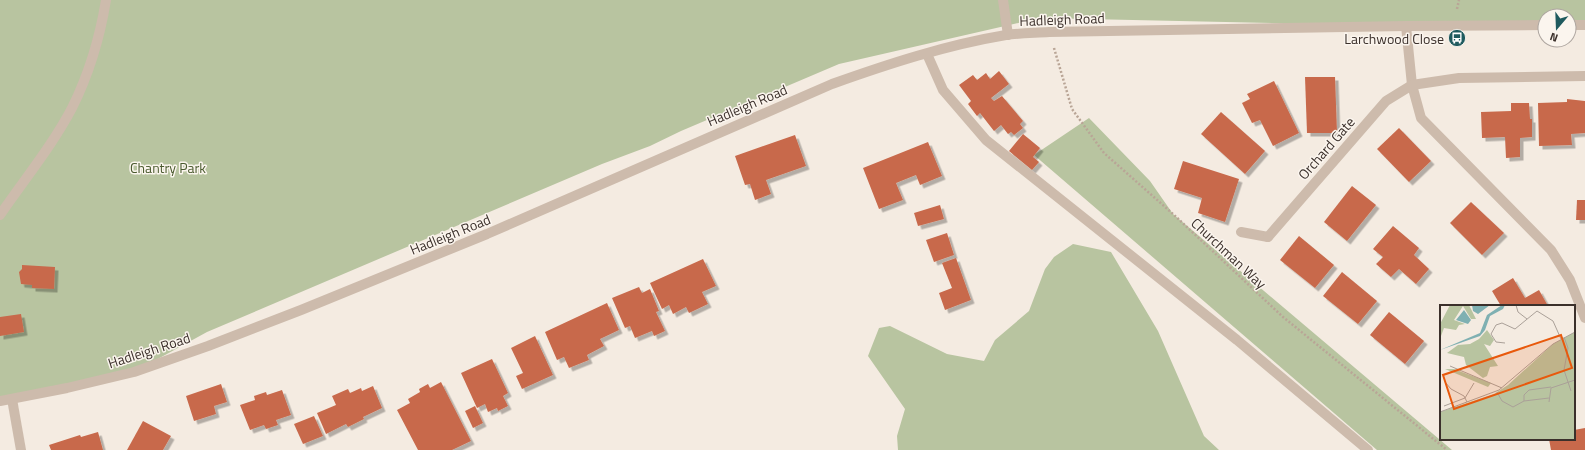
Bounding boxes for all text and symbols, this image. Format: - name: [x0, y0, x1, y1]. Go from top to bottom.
- street label: Hadleigh Road: [1019, 7, 1105, 31]
- north arrow: [1537, 8, 1577, 48]
- place label: Larchwood Close: [1344, 28, 1444, 49]
- bus stop icon: Larchwood Close: [1447, 28, 1467, 48]
- text: N: [1548, 29, 1560, 46]
- street label: Hadleigh Road: [704, 79, 790, 131]
- street label: Orchard Gate: [1293, 112, 1359, 184]
- park label: Chantry Park: [130, 157, 206, 178]
- street label: Hadleigh Road: [407, 208, 493, 260]
- street label: Churchman Way: [1187, 213, 1271, 294]
- inset map: [1440, 305, 1575, 440]
- street label: Hadleigh Road: [105, 327, 193, 373]

